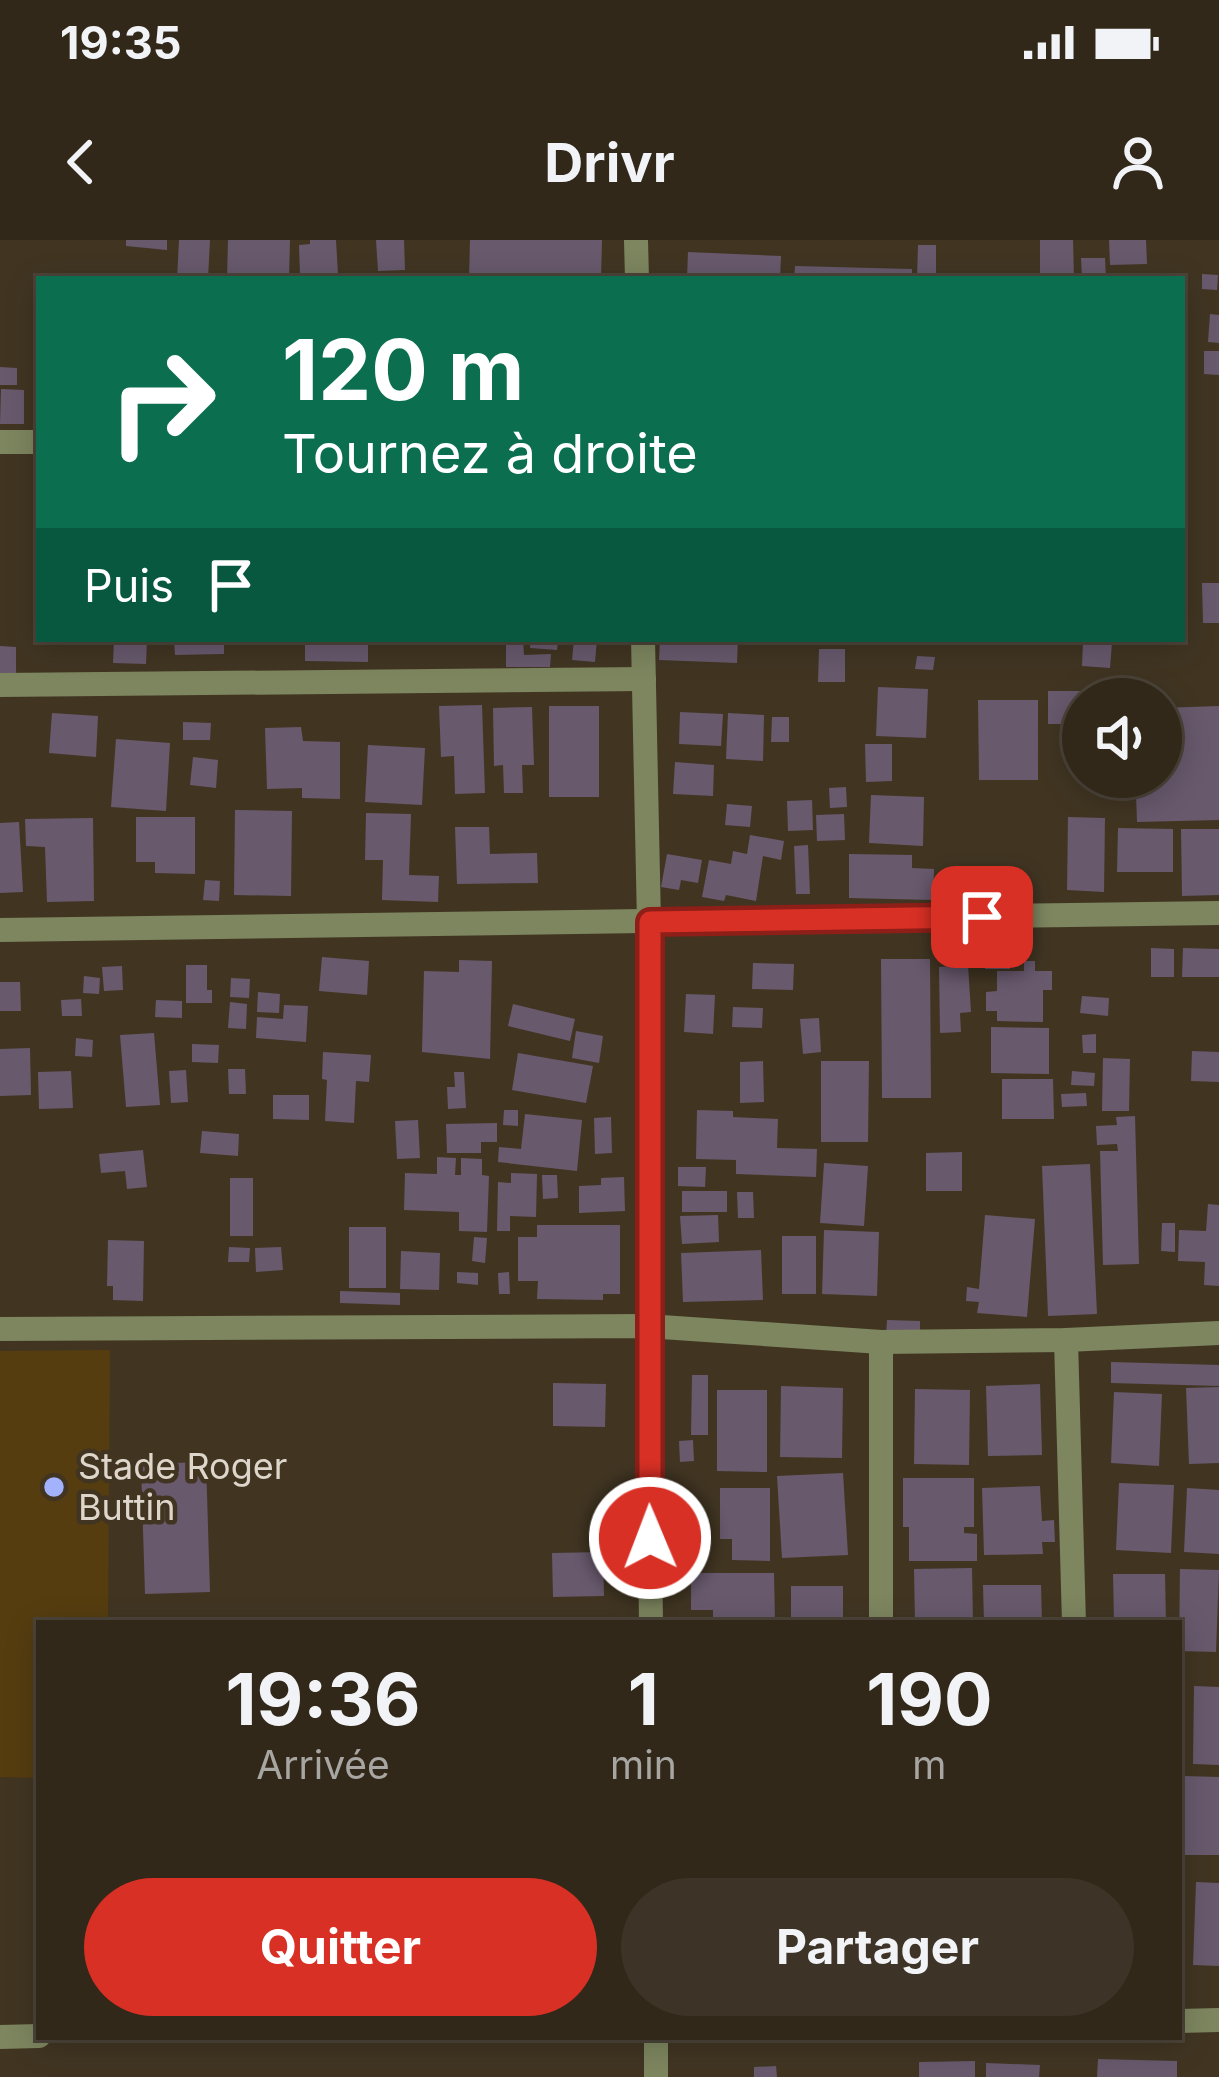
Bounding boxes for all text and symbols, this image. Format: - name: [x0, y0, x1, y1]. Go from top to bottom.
- text: 19:35: [60, 15, 181, 70]
- icon: back: [48, 129, 114, 195]
- icon: person: [1105, 129, 1171, 195]
- text: Drivr: [544, 130, 675, 195]
- text: 120 m: [282, 319, 524, 420]
- icon: right: [84, 324, 240, 480]
- text: Tournez à droite: [282, 421, 698, 486]
- icon: arrive: [198, 552, 264, 618]
- text: Puis: [84, 558, 174, 613]
- map controls: [1062, 678, 1182, 798]
- button: sound: [1062, 678, 1182, 798]
- pin: [931, 866, 1033, 968]
- icon: arrive: [949, 884, 1015, 950]
- place label: Stade Roger Buttin: [78, 1444, 287, 1529]
- marker: Stade Roger Buttin: [41, 1474, 67, 1500]
- position arrow: [587, 1475, 713, 1601]
- text: 19:36: [225, 1655, 421, 1742]
- text: 1: [628, 1655, 659, 1742]
- text: 190: [866, 1655, 993, 1742]
- text: Arrivée: [256, 1741, 390, 1788]
- text: min: [610, 1741, 677, 1788]
- text: m: [912, 1741, 946, 1788]
- button: Quitter: [84, 1878, 597, 2016]
- button: Partager: [621, 1878, 1134, 2016]

